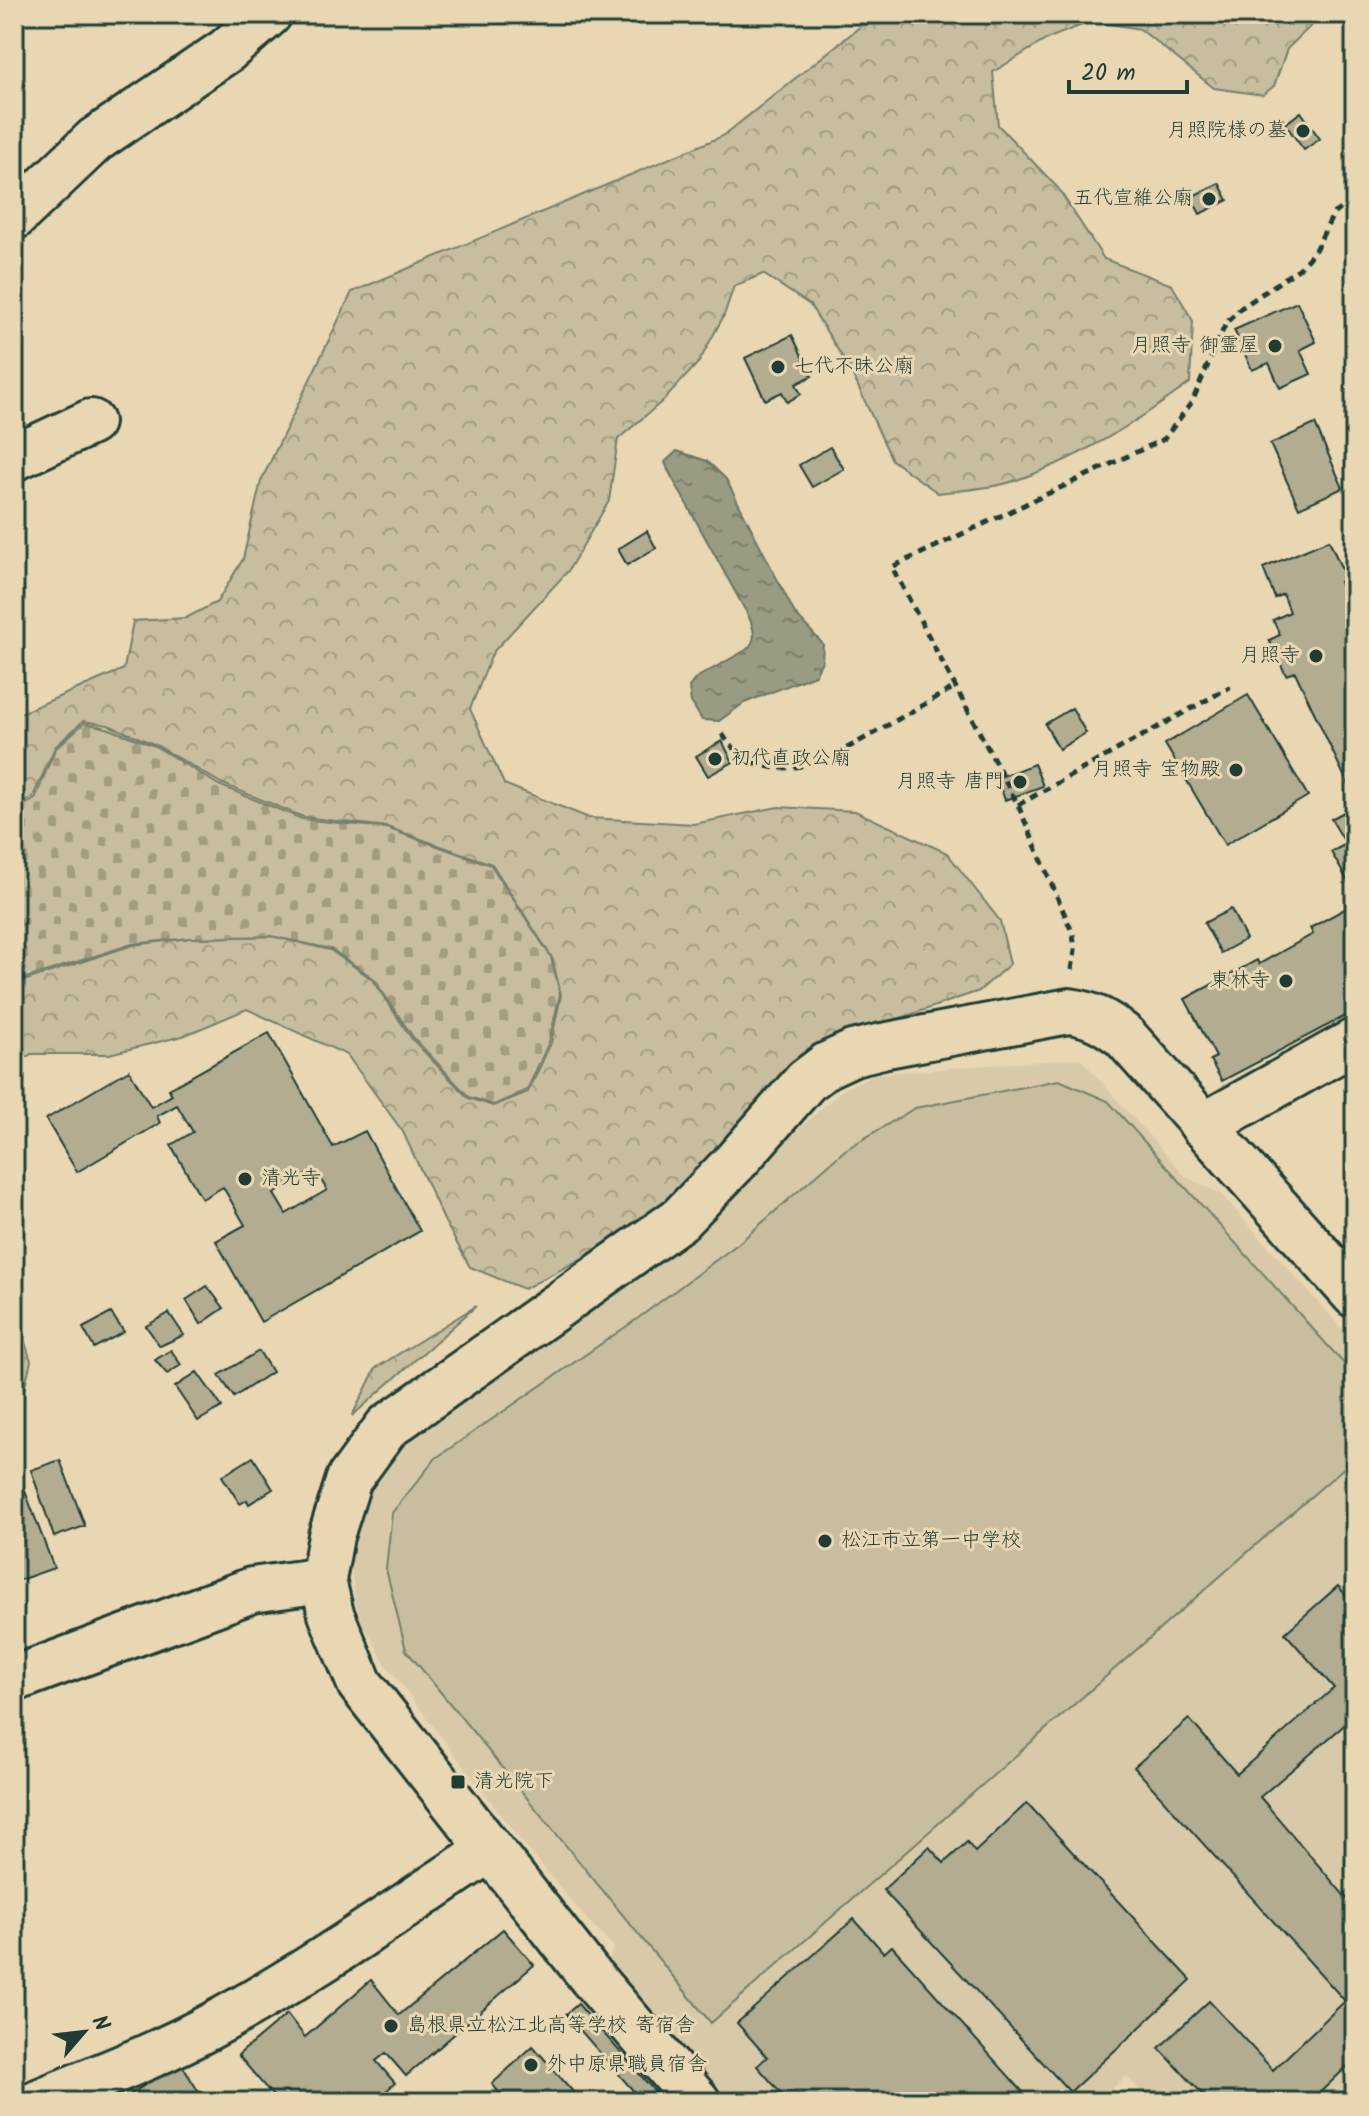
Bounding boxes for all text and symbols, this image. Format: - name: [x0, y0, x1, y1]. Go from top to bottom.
- scale bar: [1069, 44, 1187, 94]
- text: 20 m: [1081, 54, 1136, 93]
- place label: 月照院様の墓: [1167, 115, 1287, 147]
- marker: 月照院様の墓: [1294, 122, 1312, 140]
- place label: 五代宣維公廟: [1073, 183, 1193, 215]
- marker: 五代宣維公廟: [1200, 190, 1218, 208]
- place label: 月照寺 御霊屋: [1131, 330, 1259, 362]
- marker: 月照寺 御霊屋: [1266, 337, 1284, 355]
- place label: 七代不昧公廟: [794, 351, 914, 383]
- marker: 七代不昧公廟: [769, 358, 787, 376]
- place label: 月照寺: [1240, 640, 1300, 672]
- marker: 月照寺: [1307, 647, 1325, 665]
- place label: 初代直政公廟: [731, 743, 851, 775]
- marker: 初代直政公廟: [706, 750, 724, 768]
- place label: 月照寺 宝物殿: [1092, 754, 1220, 786]
- marker: 月照寺 宝物殿: [1227, 761, 1245, 779]
- place label: 月照寺 唐門: [896, 766, 1004, 798]
- marker: 月照寺 唐門: [1011, 773, 1029, 791]
- place label: 東林寺: [1210, 965, 1270, 997]
- marker: 東林寺: [1277, 972, 1295, 990]
- place label: 清光寺: [261, 1163, 321, 1195]
- marker: 清光寺: [236, 1170, 254, 1188]
- place label: 松江市立第一中学校: [841, 1525, 1021, 1557]
- marker: 松江市立第一中学校: [816, 1532, 834, 1550]
- place label: 清光院下: [474, 1766, 554, 1798]
- marker: 清光院下: [449, 1773, 467, 1791]
- north arrow: [44, 1992, 124, 2072]
- text: N: [81, 2009, 118, 2038]
- place label: 島根県立松江北高等学校 寄宿舎: [407, 2010, 695, 2042]
- marker: 島根県立松江北高等学校 寄宿舎: [382, 2017, 400, 2035]
- place label: 外中原県職員宿舎: [547, 2049, 707, 2081]
- marker: 外中原県職員宿舎: [522, 2056, 540, 2074]

